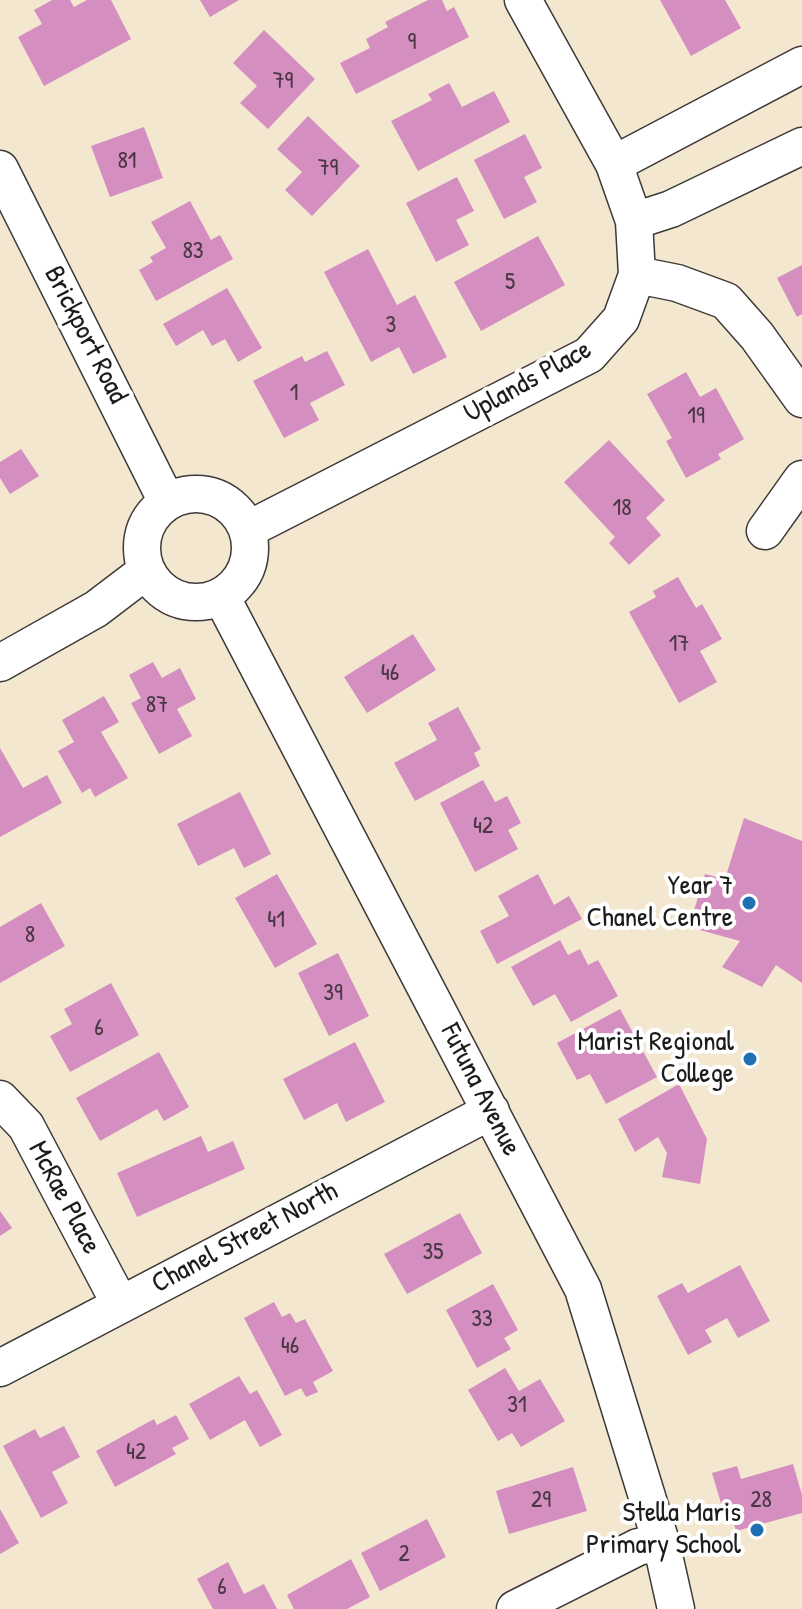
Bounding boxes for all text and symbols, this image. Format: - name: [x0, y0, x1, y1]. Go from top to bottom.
- house number: 9: [408, 29, 416, 57]
- house number: 79: [273, 68, 293, 96]
- house number: 81: [117, 148, 137, 176]
- house number: 79: [318, 155, 338, 183]
- house number: 83: [182, 238, 204, 266]
- street label: Brickport Road: [36, 261, 134, 409]
- house number: 5: [505, 269, 515, 297]
- house number: 3: [386, 312, 396, 340]
- street label: Uplands Place: [458, 333, 598, 431]
- house number: 1: [290, 380, 298, 408]
- house number: 19: [687, 403, 705, 431]
- house number: 18: [612, 495, 632, 523]
- house number: 17: [669, 631, 689, 659]
- house number: 46: [381, 660, 399, 688]
- house number: 87: [146, 692, 168, 720]
- house number: 42: [473, 813, 493, 841]
- place label: Year 7 Chanel Centre: [587, 870, 733, 936]
- marker: Year 7 Chanel Centre: [740, 894, 758, 912]
- house number: 41: [267, 907, 285, 935]
- house number: 8: [25, 922, 35, 950]
- house number: 39: [323, 980, 343, 1008]
- house number: 6: [94, 1015, 104, 1043]
- street label: Futuna Avenue: [432, 1018, 528, 1162]
- place label: Marist Regional College: [578, 1026, 734, 1092]
- marker: Marist Regional College: [741, 1050, 759, 1068]
- street label: McRae Place: [20, 1136, 108, 1260]
- street label: Chanel Street North: [146, 1175, 344, 1301]
- house number: 35: [423, 1239, 443, 1267]
- house number: 33: [471, 1306, 493, 1334]
- house number: 46: [281, 1333, 299, 1361]
- house number: 31: [507, 1392, 527, 1420]
- house number: 42: [126, 1439, 146, 1467]
- house number: 29: [531, 1487, 551, 1515]
- house number: 28: [750, 1487, 772, 1515]
- place label: Stella Maris Primary School: [586, 1497, 741, 1563]
- marker: Stella Maris Primary School: [748, 1521, 766, 1539]
- house number: 2: [398, 1541, 410, 1569]
- house number: 6: [217, 1574, 227, 1602]

